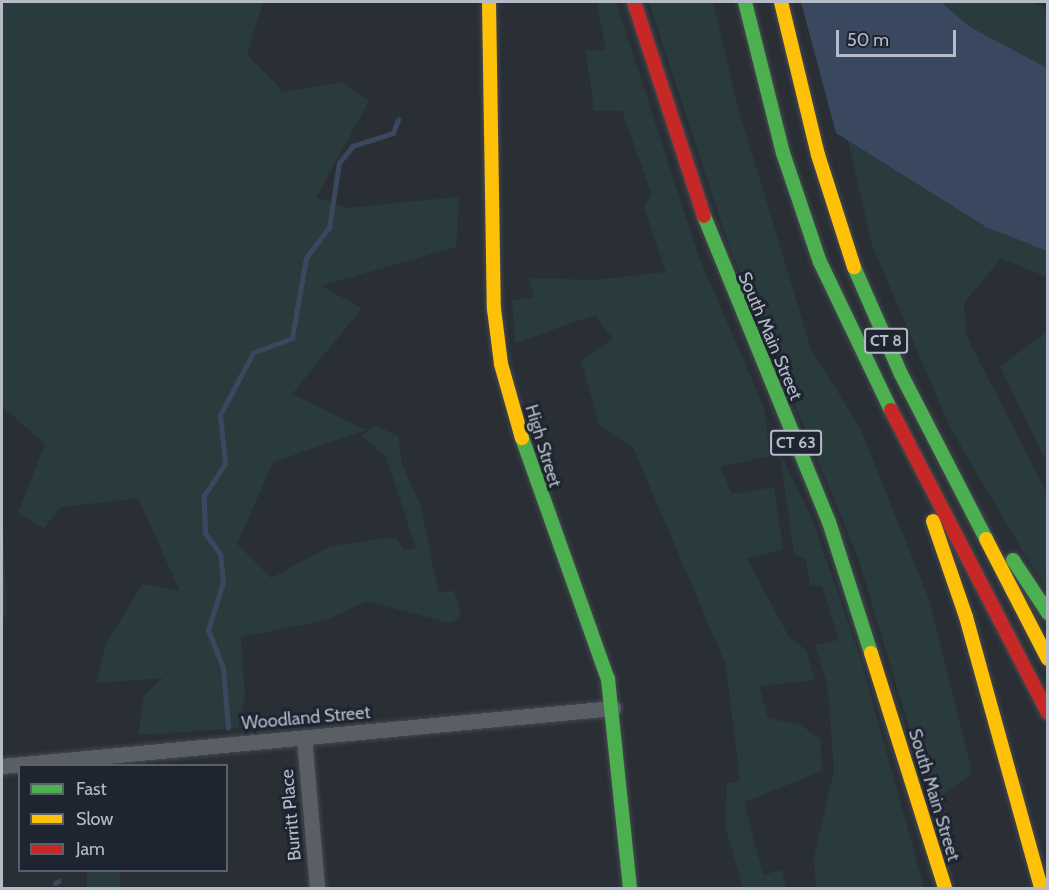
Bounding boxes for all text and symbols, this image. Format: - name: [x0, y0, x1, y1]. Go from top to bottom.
- scale bar: [839, 18, 959, 56]
- text: 50 m: [847, 29, 889, 51]
- street label: South Main Street: [733, 269, 807, 403]
- road number: CT 8: [864, 328, 908, 354]
- street label: High Street: [520, 402, 566, 490]
- road number: CT 63: [769, 430, 823, 456]
- street label: Woodland Street: [241, 702, 371, 734]
- street label: South Main Street: [904, 726, 964, 864]
- legend: [18, 764, 228, 872]
- street label: Burritt Place: [276, 768, 306, 862]
- text: Fast: [76, 778, 107, 800]
- text: Slow: [76, 808, 113, 830]
- text: Jam: [76, 838, 105, 860]

